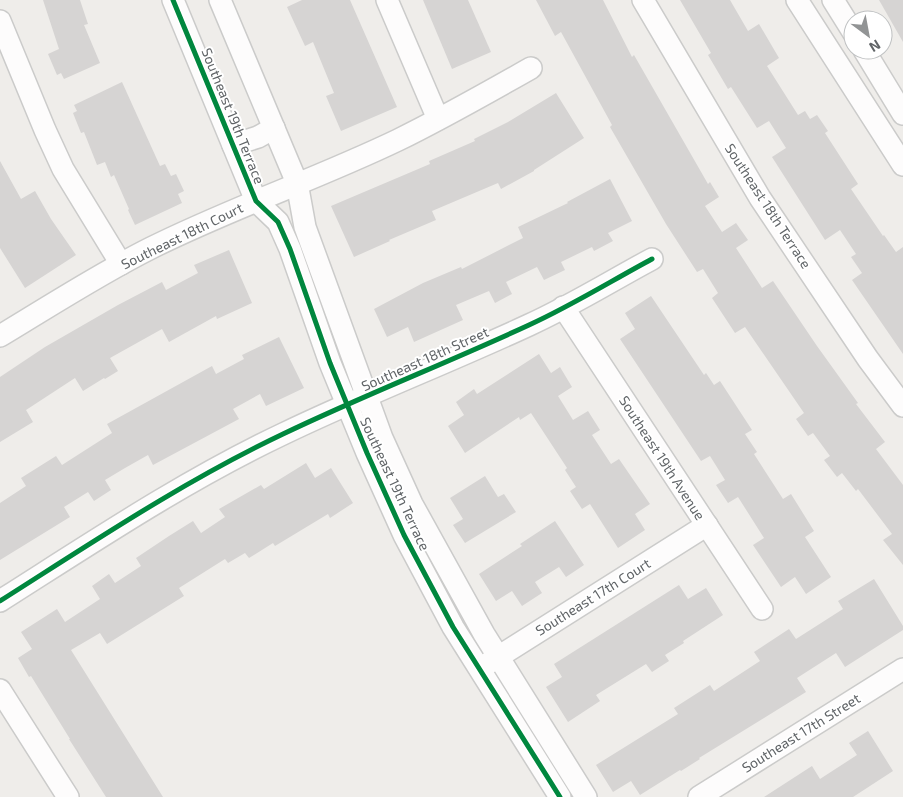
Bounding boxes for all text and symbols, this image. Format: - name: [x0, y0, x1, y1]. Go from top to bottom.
- north arrow: [843, 10, 893, 60]
- text: N: [866, 37, 884, 56]
- street label: Southeast 19th Terrace: [198, 45, 269, 186]
- street label: Southeast 18th Terrace: [722, 140, 815, 271]
- street label: Southeast 18th Court: [118, 199, 246, 272]
- street label: Southeast 18th Street: [358, 323, 491, 394]
- street label: Southeast 19th Avenue: [616, 392, 709, 523]
- street label: Southeast 19th Terrace: [357, 414, 434, 553]
- street label: Southeast 17th Court: [532, 554, 653, 639]
- street label: Southeast 17th Street: [738, 689, 863, 776]

